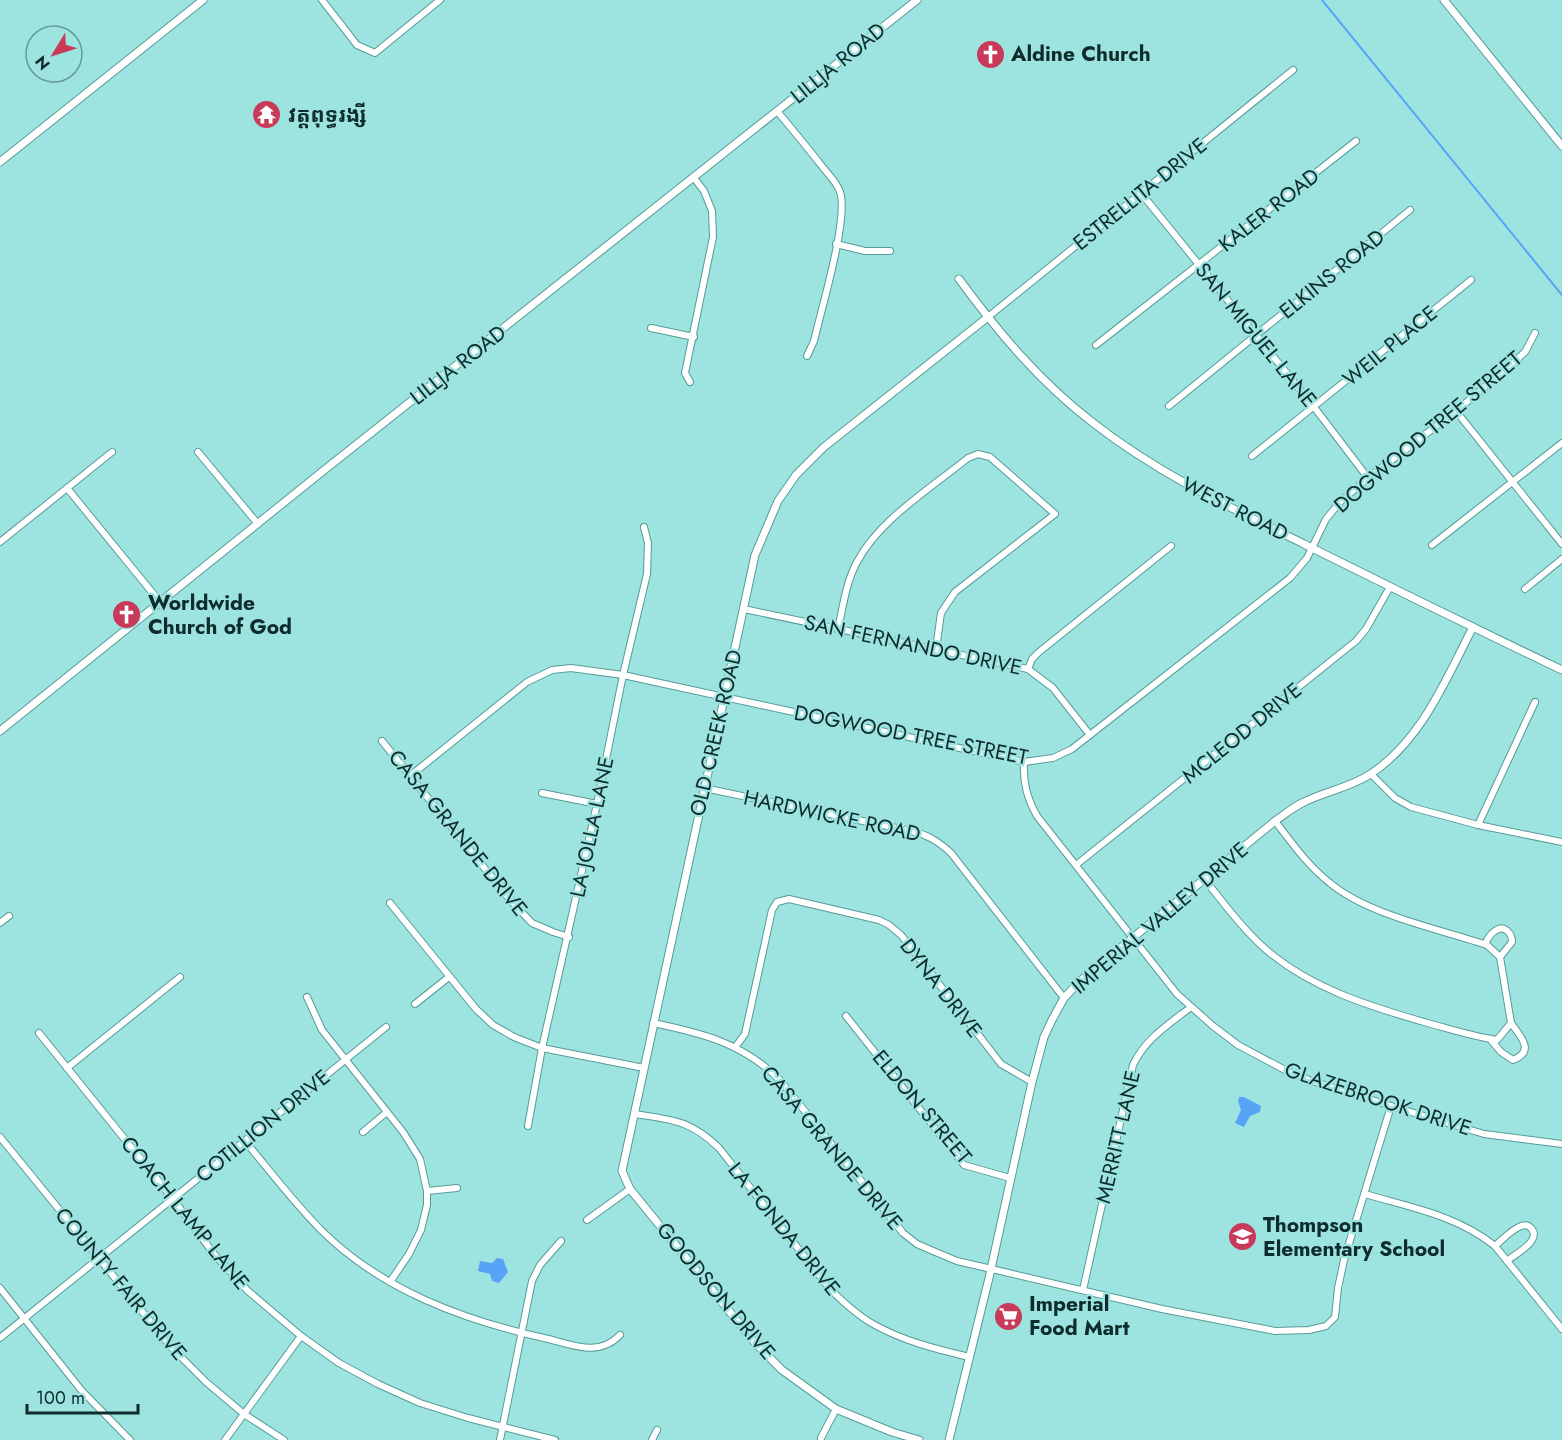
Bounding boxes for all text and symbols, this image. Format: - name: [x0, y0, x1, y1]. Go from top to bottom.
- street label: LILLJA ROAD: [784, 15, 892, 111]
- north arrow: [24, 24, 84, 84]
- church icon: Aldine Church: [974, 38, 1006, 70]
- place label: Aldine Church: [1010, 39, 1151, 69]
- text: N: [30, 51, 56, 75]
- temple icon: វត្តពុទ្ធរង្សី: [251, 99, 283, 131]
- place label: វត្តពុទ្ធរង្សី: [288, 100, 367, 130]
- street label: ESTRELLITA DRIVE: [1067, 131, 1213, 257]
- street label: KALER ROAD: [1212, 161, 1326, 259]
- street label: ELKINS ROAD: [1273, 222, 1391, 326]
- street label: SAN MIGUEL LANE: [1188, 256, 1324, 414]
- street label: WEIL PLACE: [1336, 298, 1444, 394]
- street label: LILLJA ROAD: [404, 318, 512, 412]
- street label: DOGWOOD TREE STREET: [1327, 344, 1529, 520]
- street label: WEST ROAD: [1177, 469, 1293, 549]
- place label: Worldwide Church of God: [148, 588, 292, 642]
- church icon: Worldwide Church of God: [111, 599, 143, 631]
- street label: SAN FERNANDO DRIVE: [801, 607, 1025, 683]
- street label: OLD CREEK ROAD: [682, 647, 750, 819]
- street label: MCLEOD DRIVE: [1176, 675, 1308, 791]
- street label: DOGWOOD TREE STREET: [792, 698, 1031, 772]
- street label: CASA GRANDE DRIVE: [381, 743, 535, 923]
- street label: LA JOLLA LANE: [562, 754, 622, 900]
- street label: HARDWICKE ROAD: [741, 783, 923, 849]
- street label: IMPERIAL VALLEY DRIVE: [1065, 835, 1255, 1001]
- street label: DYNA DRIVE: [893, 932, 989, 1044]
- street label: ELDON STREET: [865, 1044, 979, 1171]
- street label: GLAZEBROOK DRIVE: [1281, 1055, 1475, 1143]
- street label: CASA GRANDE DRIVE: [754, 1059, 910, 1237]
- street label: COTILLION DRIVE: [189, 1062, 337, 1190]
- street label: MERRITT LANE: [1088, 1068, 1148, 1206]
- street label: COACH LAMP LANE: [114, 1130, 256, 1296]
- street label: LA FONDA DRIVE: [721, 1156, 847, 1302]
- street label: COUNTY FAIR DRIVE: [48, 1201, 194, 1367]
- place label: Thompson Elementary School: [1263, 1210, 1445, 1264]
- street label: GOODSON DRIVE: [650, 1216, 782, 1366]
- school or university icon: Thompson Elementary School: [1226, 1221, 1258, 1253]
- place label: Imperial Food Mart: [1029, 1289, 1130, 1343]
- supermarket icon: Imperial Food Mart: [992, 1300, 1024, 1332]
- scale bar: [27, 1377, 138, 1415]
- text: 100 m: [36, 1385, 85, 1411]

